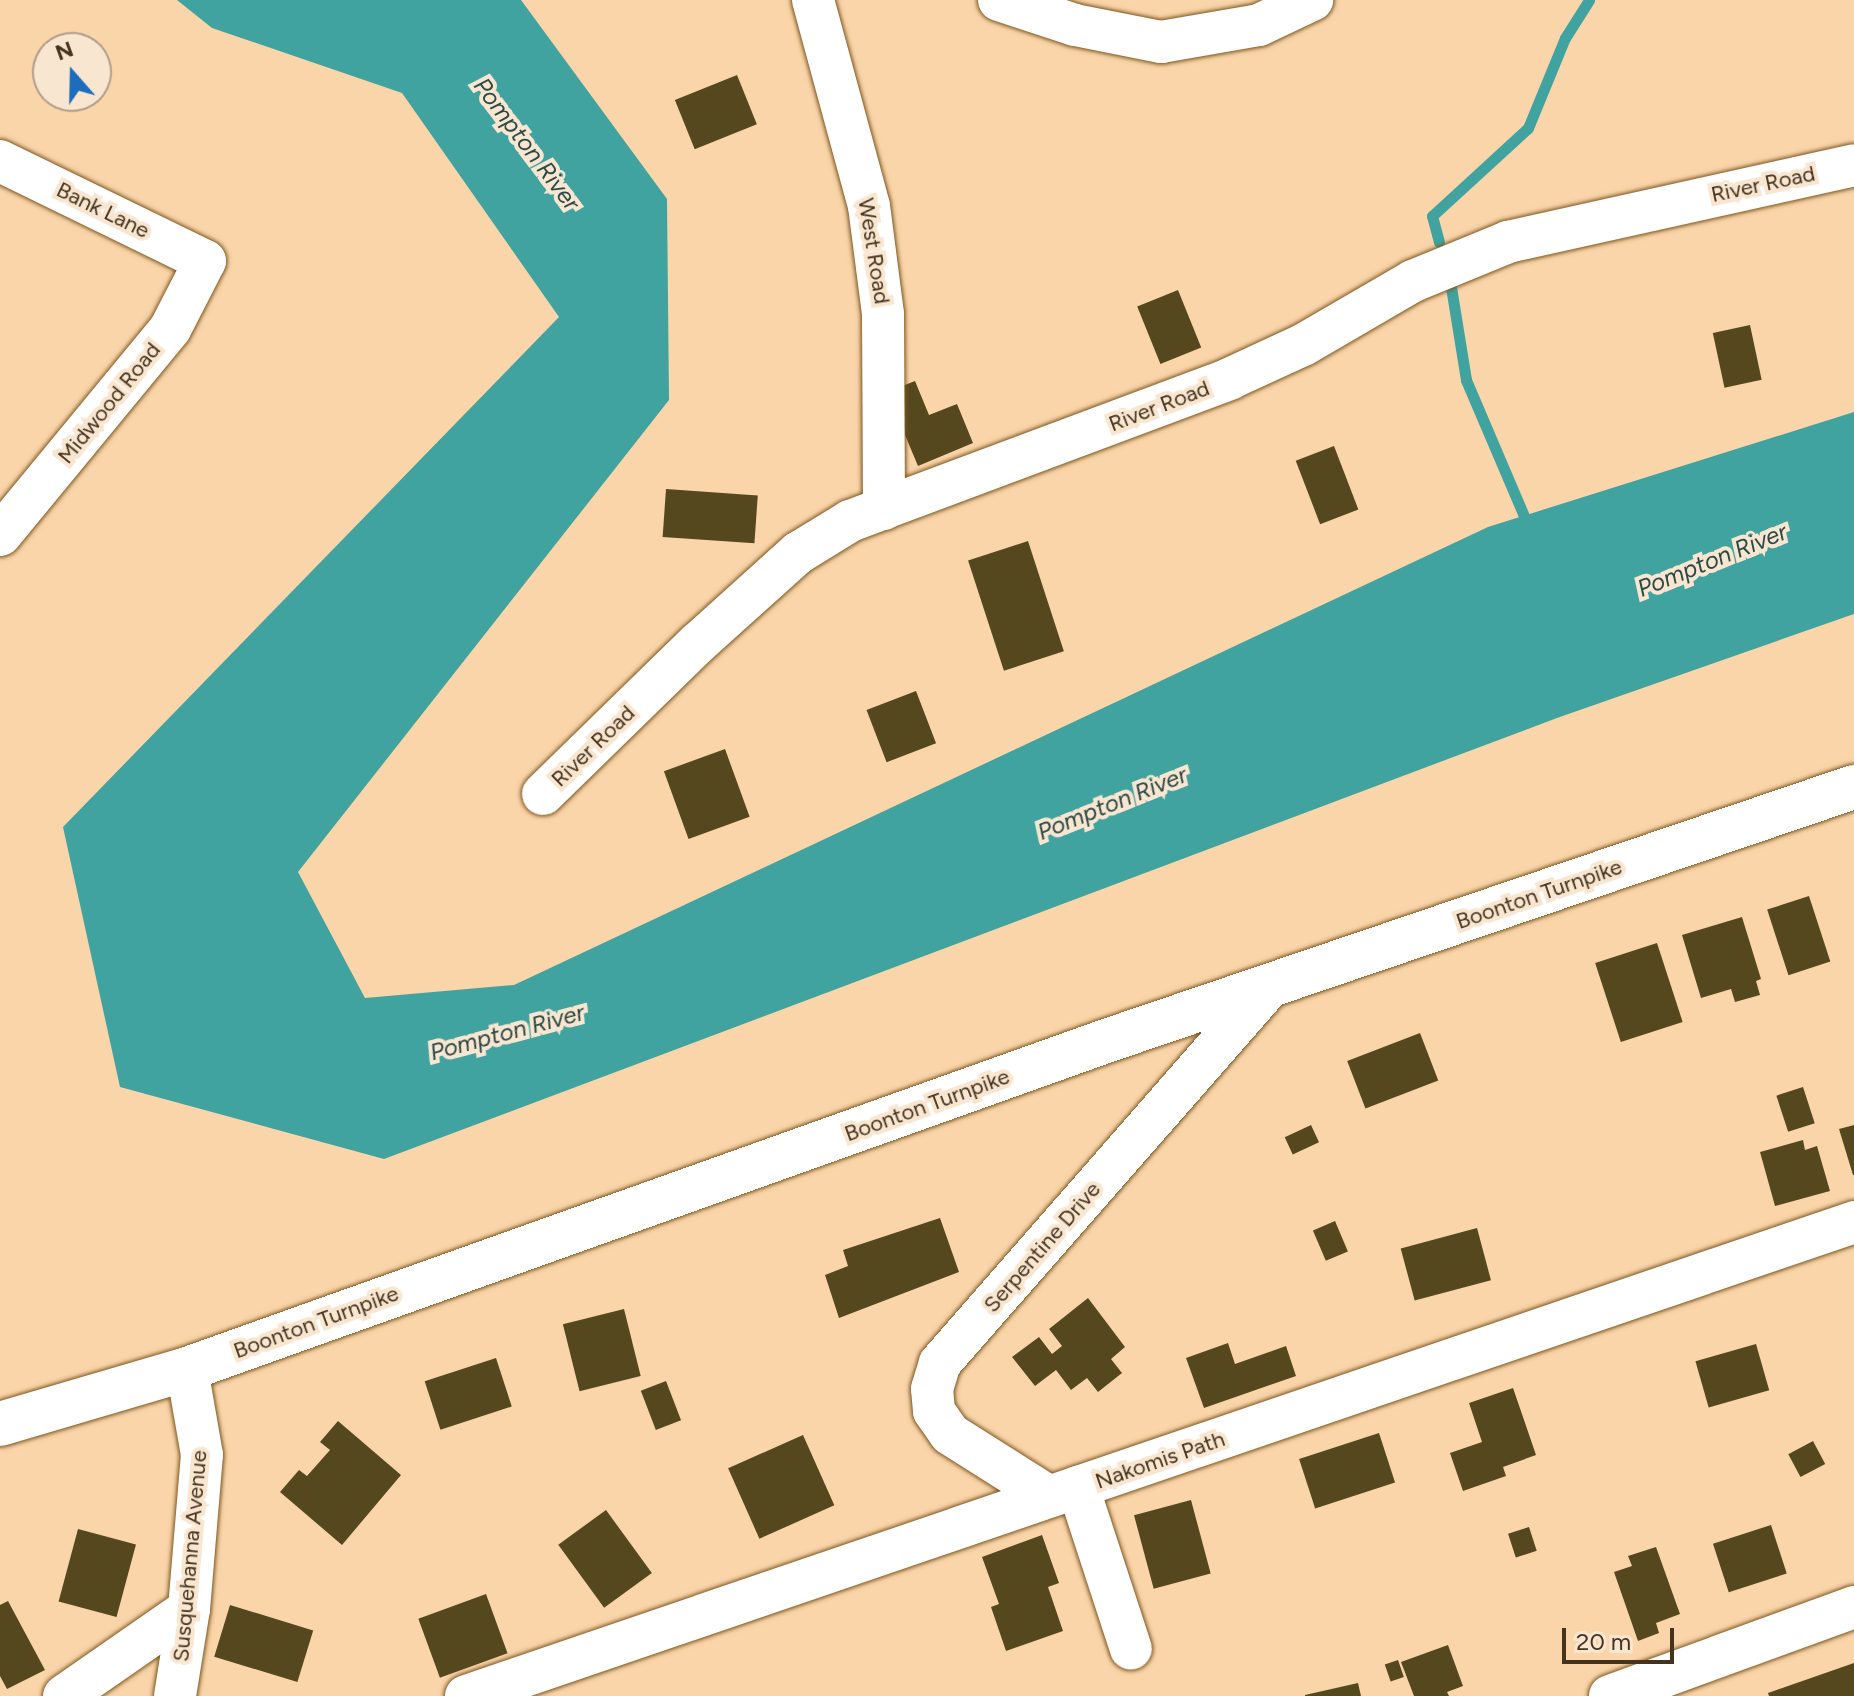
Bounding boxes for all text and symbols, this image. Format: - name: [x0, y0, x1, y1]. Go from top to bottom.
- north arrow: [32, 32, 112, 112]
- text: N: [52, 35, 77, 66]
- water label: Pompton River: [468, 72, 586, 216]
- street label: River Road: [1709, 160, 1817, 208]
- street label: Bank Lane: [52, 176, 154, 244]
- street label: West Road: [853, 196, 895, 306]
- street label: Midwood Road: [52, 337, 166, 469]
- street label: River Road: [1105, 375, 1213, 437]
- water label: Pompton River: [1633, 517, 1791, 603]
- street label: River Road: [546, 700, 640, 792]
- water label: Pompton River: [1033, 760, 1191, 846]
- street label: Boonton Turnpike: [1453, 853, 1625, 935]
- water label: Pompton River: [427, 998, 587, 1066]
- street label: Boonton Turnpike: [841, 1063, 1013, 1147]
- street label: Serpentine Drive: [978, 1176, 1106, 1318]
- street label: Boonton Turnpike: [230, 1280, 402, 1364]
- street label: Nakomis Path: [1092, 1425, 1228, 1495]
- street label: Susquehanna Avenue: [168, 1449, 212, 1663]
- scale bar: [1566, 1612, 1678, 1662]
- text: 20 m: [1576, 1627, 1631, 1656]

